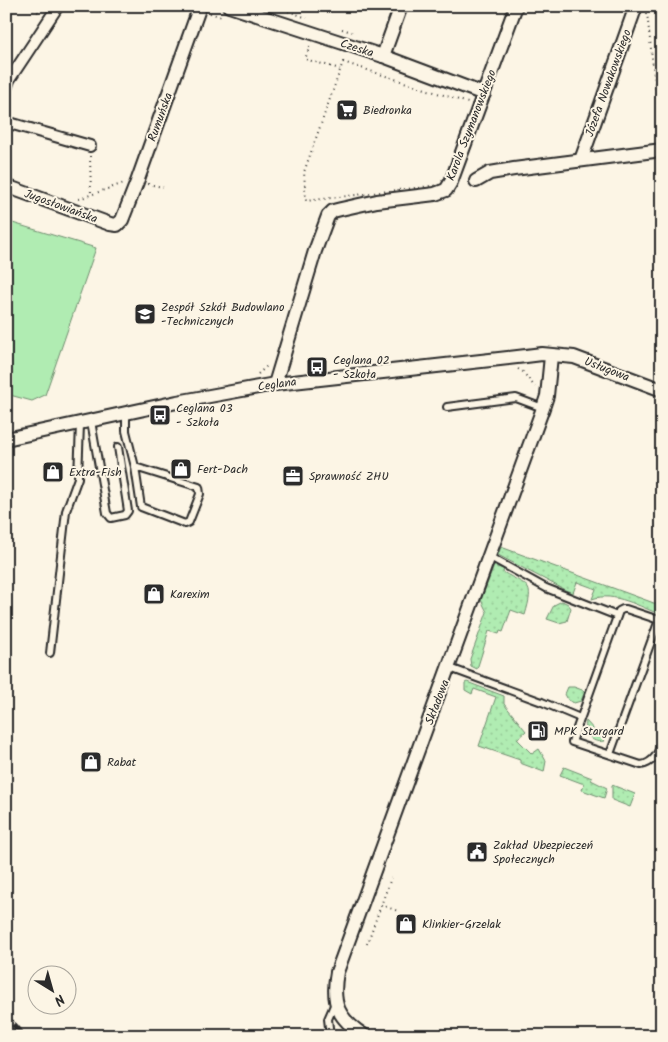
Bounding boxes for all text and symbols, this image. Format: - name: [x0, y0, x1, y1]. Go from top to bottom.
- street label: Józefa Nowakowskiego: [580, 27, 637, 140]
- street label: Czeska: [338, 34, 376, 63]
- street label: Karola Szymanowskiego: [441, 67, 501, 184]
- street label: Rumuńska: [143, 90, 178, 144]
- supermarket icon: Biedronka: [335, 98, 359, 122]
- place label: Biedronka: [363, 101, 412, 120]
- street label: Jugosłowiańska: [22, 184, 100, 229]
- place label: Zespół Szkół Budowlano -Technicznych: [161, 298, 284, 331]
- school or university icon: Zespół Szkół Budowlano -Technicznych: [133, 302, 157, 326]
- place label: Ceglana 02 - Szkoła: [333, 351, 390, 384]
- street label: Usługowa: [581, 352, 633, 387]
- bus stop icon: Ceglana 02 - Szkoła: [305, 355, 329, 379]
- street label: Ceglana: [256, 372, 298, 397]
- place label: Ceglana 03 - Szkoła: [176, 399, 233, 432]
- bus stop icon: Ceglana 03 - Szkoła: [148, 403, 172, 427]
- shop icon: Fert-Dach: [169, 457, 193, 481]
- shop icon: Extra-Fish: [41, 460, 65, 484]
- place label: Fert-Dach: [197, 460, 248, 479]
- place label: Extra-Fish: [69, 463, 122, 482]
- office icon: Sprawność ZHU: [281, 464, 305, 488]
- place label: Sprawność ZHU: [309, 467, 389, 486]
- shop icon: Karexim: [142, 582, 166, 606]
- place label: Karexim: [170, 585, 210, 604]
- street label: Składowa: [420, 676, 455, 728]
- fuel station icon: MPK Stargard: [526, 719, 550, 743]
- place label: MPK Stargard: [554, 722, 625, 741]
- shop icon: Rabat: [79, 750, 103, 774]
- place label: Rabat: [107, 753, 137, 772]
- place label: Zakład Ubezpieczeń Społecznych: [493, 836, 593, 869]
- public building icon: Zakład Ubezpieczeń Społecznych: [465, 840, 489, 864]
- shop icon: Klinkier-Grzelak: [394, 912, 418, 936]
- place label: Klinkier-Grzelak: [422, 915, 501, 934]
- north arrow: [28, 964, 78, 1014]
- text: N: [49, 988, 69, 1011]

